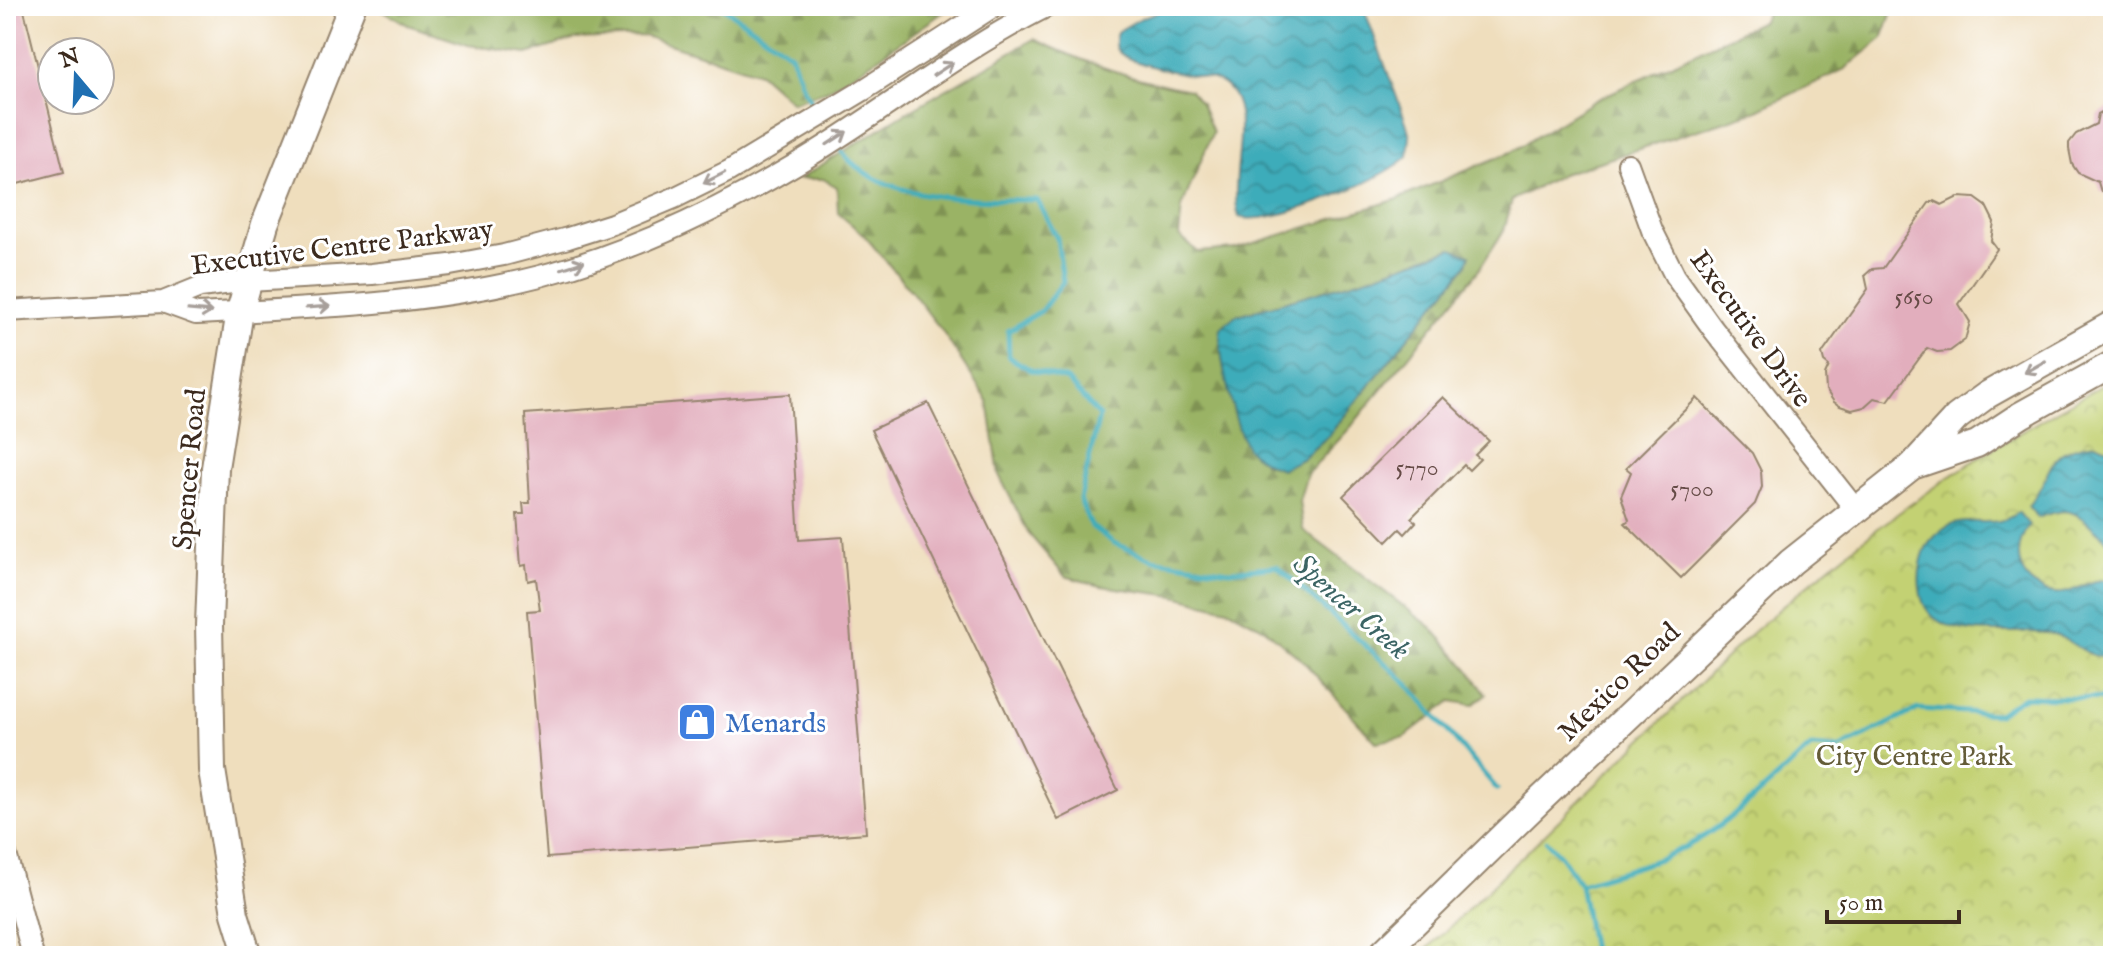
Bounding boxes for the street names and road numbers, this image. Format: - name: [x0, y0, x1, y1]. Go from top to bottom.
- street label: Executive Centre Parkway: [189, 213, 496, 284]
- street label: Executive Drive: [1681, 244, 1819, 415]
- street label: Spencer Road: [166, 387, 215, 551]
- street label: Mexico Road: [1551, 616, 1688, 750]

